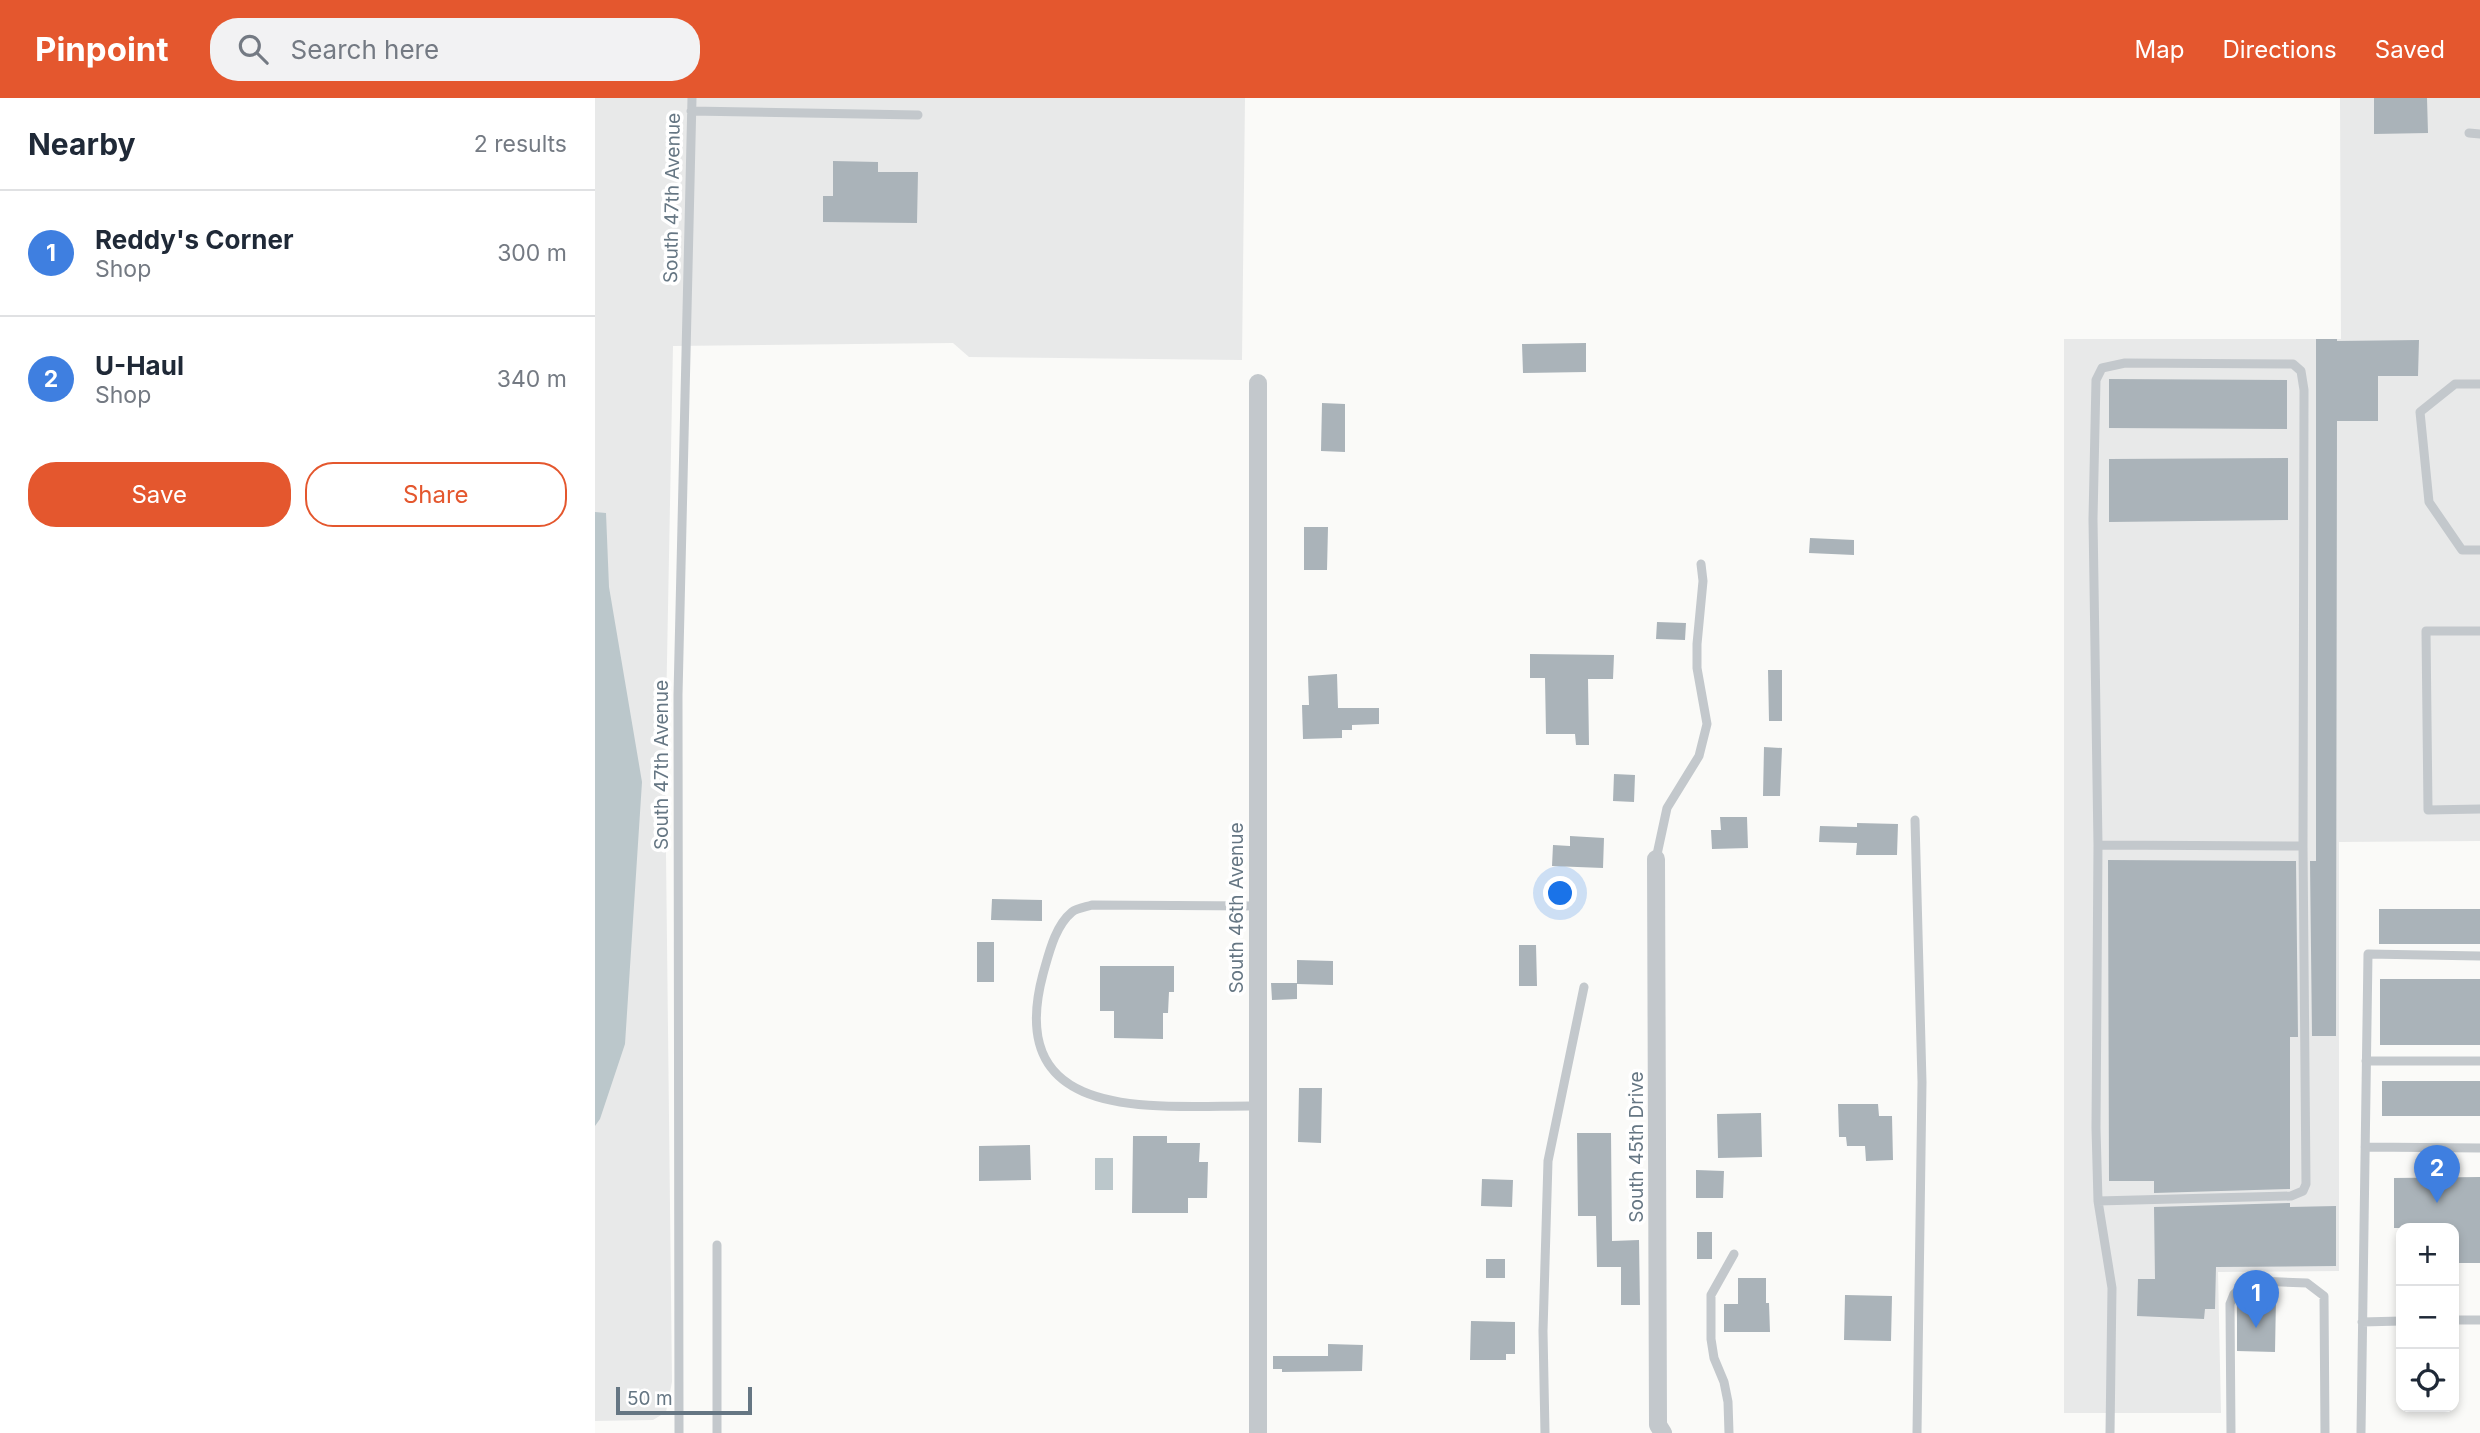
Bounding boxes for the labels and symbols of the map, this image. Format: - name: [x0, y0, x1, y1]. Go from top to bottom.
- street label: South 47th Avenue: [659, 113, 685, 283]
- street label: South 47th Avenue: [650, 680, 673, 850]
- street label: South 46th Avenue: [1225, 822, 1248, 994]
- your location: [1543, 876, 1577, 910]
- street label: South 45th Drive: [1625, 1071, 1648, 1223]
- pin: 2: [2414, 1145, 2460, 1203]
- pin: 1: [2233, 1270, 2279, 1328]
- scale bar: [616, 1384, 753, 1416]

